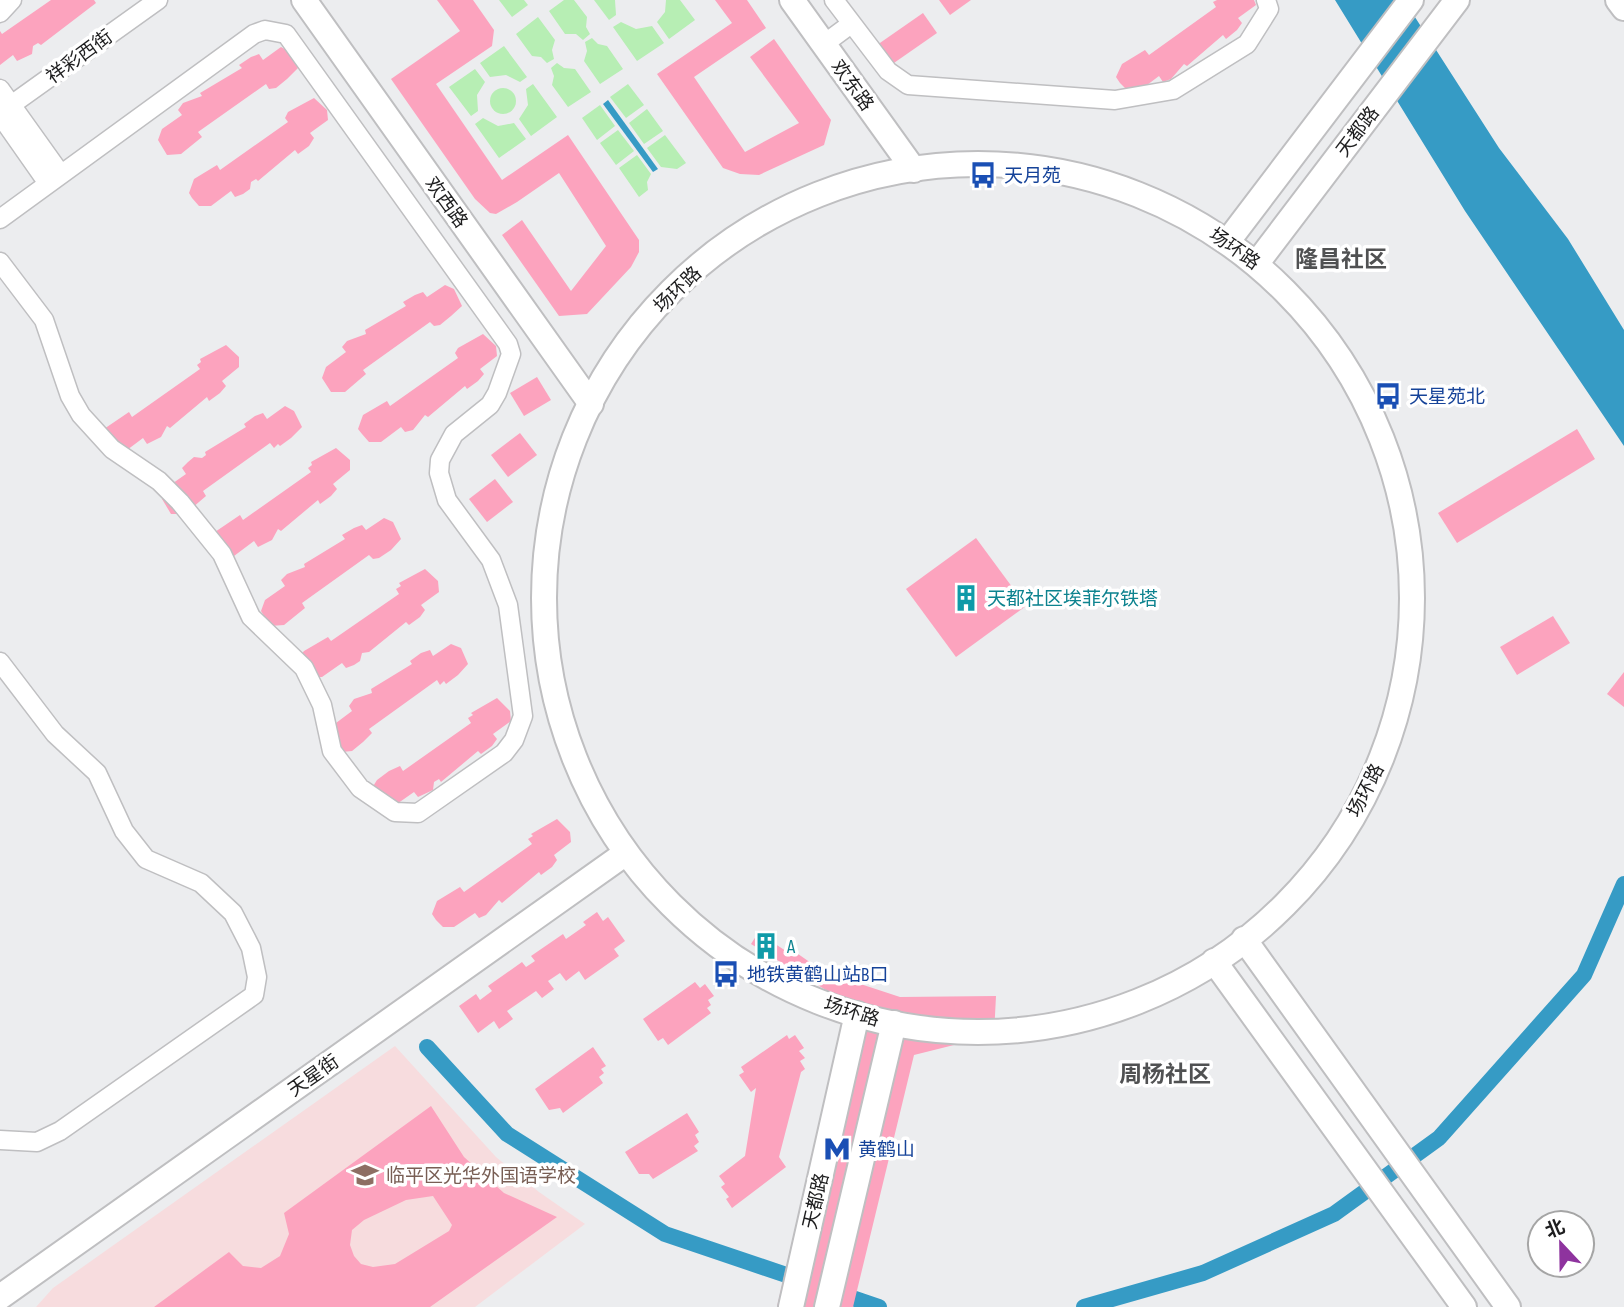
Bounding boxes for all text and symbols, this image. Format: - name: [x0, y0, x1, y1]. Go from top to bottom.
- street label: 祥彩西街: [42, 26, 117, 89]
- street label: 欢东路: [826, 56, 878, 116]
- street label: 天都路: [1332, 102, 1385, 162]
- bus stop icon: 天月苑: [968, 160, 998, 190]
- place label: 天月苑: [1004, 165, 1061, 188]
- street label: 欢西路: [420, 173, 472, 233]
- street label: 场环路: [1204, 223, 1264, 275]
- district label: 隆昌社区: [1295, 246, 1387, 274]
- street label: 场环路: [650, 262, 707, 318]
- bus stop icon: 天星苑北: [1373, 381, 1403, 411]
- place label: 天星苑北: [1409, 386, 1485, 409]
- building icon: 天都社区埃菲尔铁塔: [951, 583, 981, 613]
- place label: 天都社区埃菲尔铁塔: [987, 588, 1158, 611]
- street label: 场环路: [1343, 760, 1390, 821]
- building icon: A: [751, 931, 781, 961]
- place label: A: [786, 936, 796, 959]
- bus stop icon: 地铁黄鹤山站B口: [711, 959, 741, 989]
- place label: 地铁黄鹤山站B口: [747, 964, 888, 987]
- street label: 场环路: [821, 993, 882, 1032]
- street label: 天星街: [284, 1050, 344, 1102]
- district label: 周杨社区: [1119, 1061, 1211, 1089]
- metro station icon: 黄鹤山: [822, 1134, 852, 1164]
- place label: 黄鹤山: [858, 1139, 915, 1162]
- school or university icon: 临平区光华外国语学校: [350, 1160, 380, 1190]
- place label: 临平区光华外国语学校: [386, 1165, 576, 1188]
- street label: 天都路: [799, 1171, 834, 1232]
- north arrow: [1526, 1209, 1596, 1279]
- text: 北: [1542, 1215, 1568, 1244]

